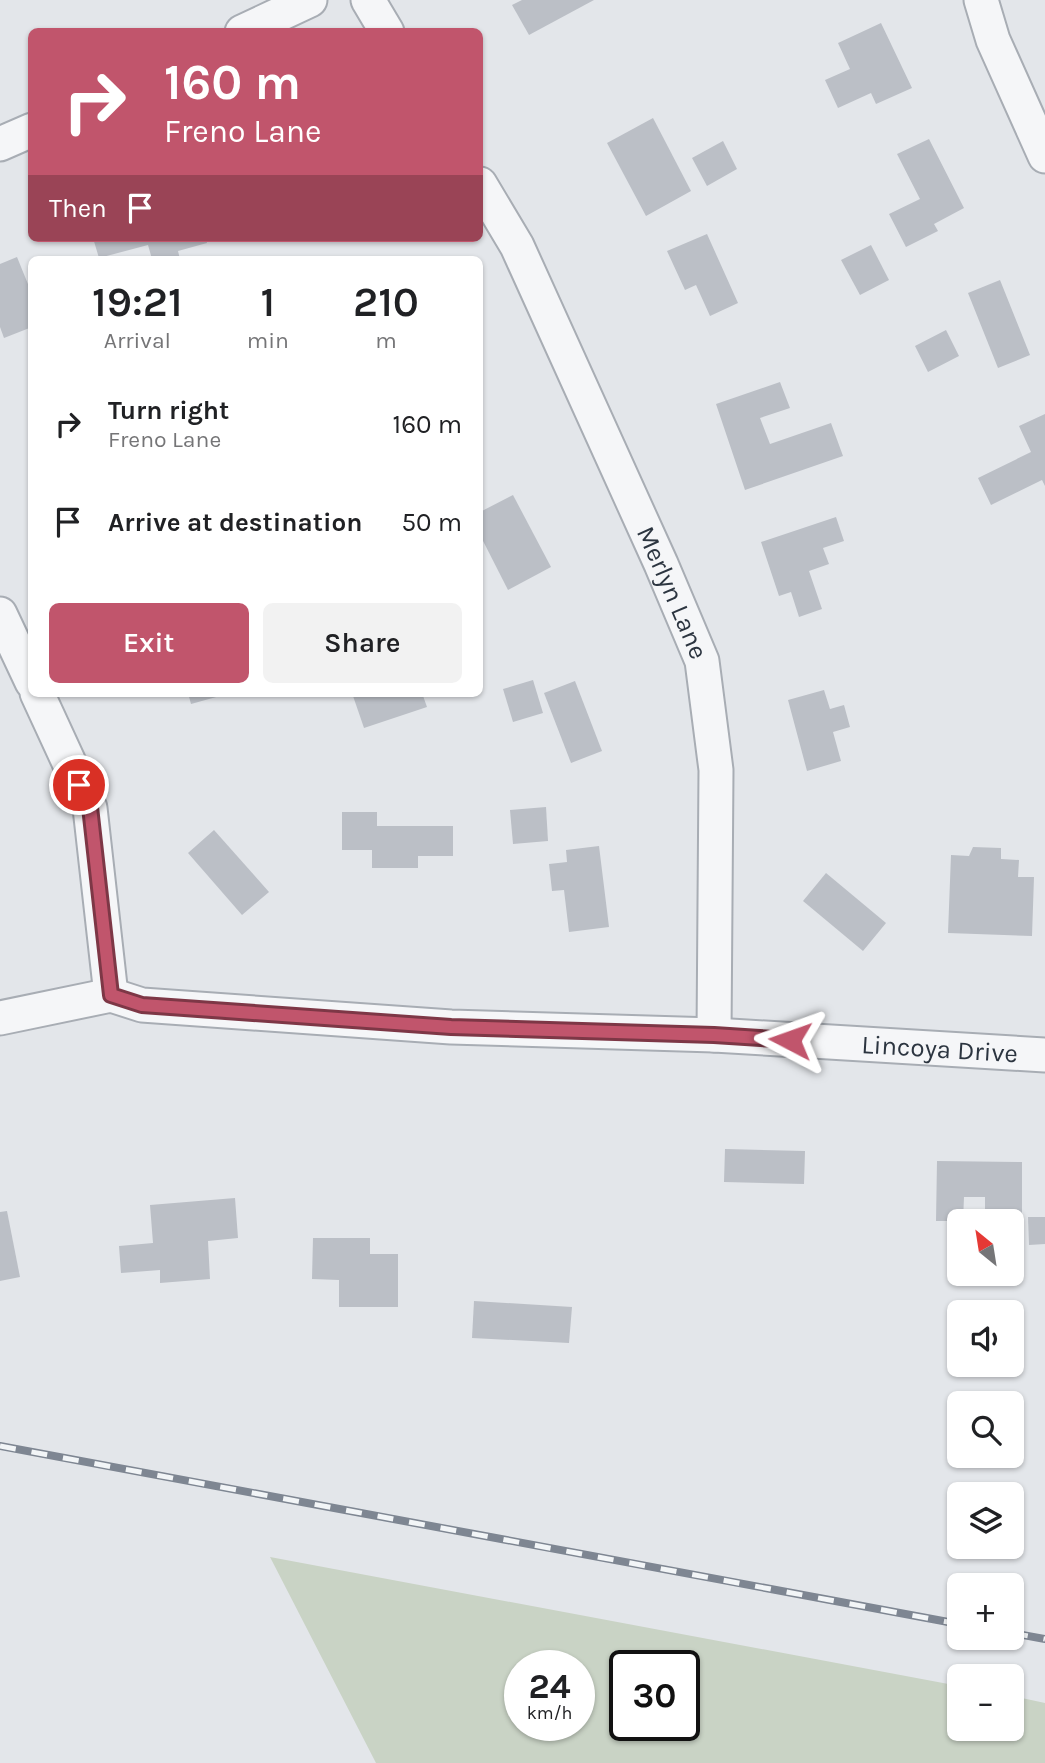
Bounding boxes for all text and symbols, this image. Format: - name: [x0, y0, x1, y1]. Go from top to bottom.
- text: 160 m: [164, 54, 301, 111]
- icon: right: [49, 56, 140, 147]
- text: Freno Lane: [164, 113, 322, 150]
- icon: arrive: [121, 189, 159, 227]
- text: Then: [49, 193, 107, 224]
- text: 19:21: [92, 277, 183, 327]
- text: 1: [261, 277, 275, 327]
- text: 210: [353, 277, 419, 327]
- text: Arrival: [104, 327, 171, 354]
- text: min: [247, 327, 289, 354]
- text: m: [375, 327, 397, 354]
- text: Turn right: [108, 395, 229, 426]
- icon: right: [49, 405, 87, 443]
- text: 160 m: [393, 409, 462, 440]
- text: Freno Lane: [108, 426, 221, 453]
- icon: arrive: [49, 503, 87, 541]
- text: Arrive at destination: [108, 507, 362, 538]
- text: 50 m: [401, 507, 462, 538]
- street label: Merlyn Lane: [630, 521, 714, 664]
- button: Exit: [49, 603, 249, 683]
- button: Share: [263, 603, 462, 683]
- pin: [49, 755, 109, 815]
- icon: arrive: [60, 766, 98, 804]
- position arrow: [753, 1003, 827, 1077]
- street label: Lincoya Drive: [861, 1029, 1019, 1069]
- north arrow: [947, 1209, 1024, 1286]
- map controls: [947, 1209, 1024, 1741]
- button: sound: [947, 1300, 1024, 1377]
- button: search: [947, 1391, 1024, 1468]
- button: layers: [947, 1482, 1024, 1559]
- button: +: [947, 1573, 1024, 1650]
- speed limit sign: 30: [609, 1650, 700, 1741]
- button: −: [947, 1664, 1024, 1741]
- text: 24: [529, 1666, 571, 1707]
- text: km/h: [527, 1702, 572, 1724]

